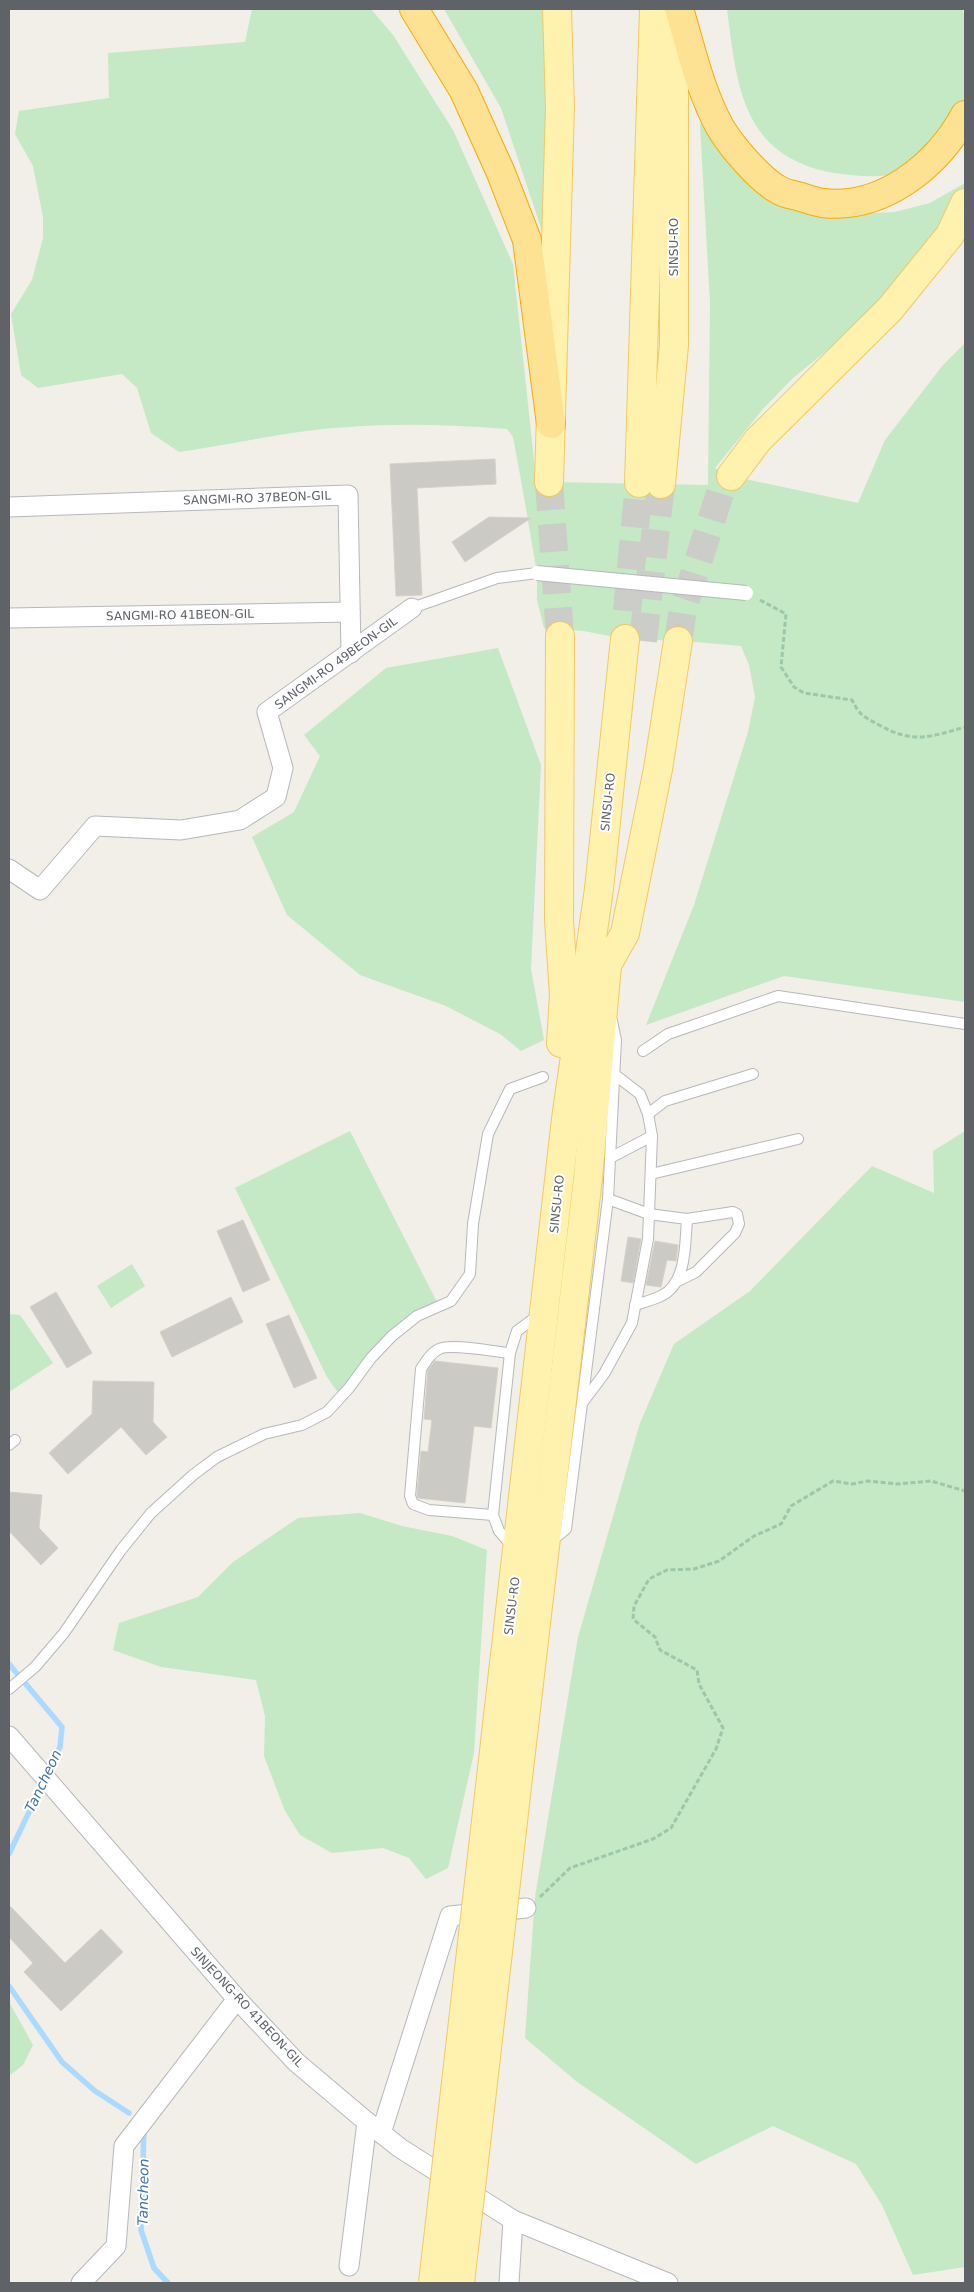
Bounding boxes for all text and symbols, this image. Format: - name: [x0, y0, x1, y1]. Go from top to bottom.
- street label: SINSU-RO: [667, 218, 681, 276]
- street label: SANGMI-RO 37BEON-GIL: [183, 488, 331, 508]
- street label: SANGMI-RO 41BEON-GIL: [106, 607, 254, 623]
- street label: SANGMI-RO 49BEON-GIL: [272, 614, 400, 712]
- street label: SINSU-RO: [598, 772, 618, 832]
- street label: SINSU-RO: [547, 1174, 567, 1234]
- street label: SINSU-RO: [501, 1576, 523, 1636]
- water label: Tancheon: [22, 1747, 64, 1815]
- street label: SINJEONG-RO 41BEON-GIL: [188, 1944, 306, 2070]
- water label: Tancheon: [134, 2158, 152, 2226]

